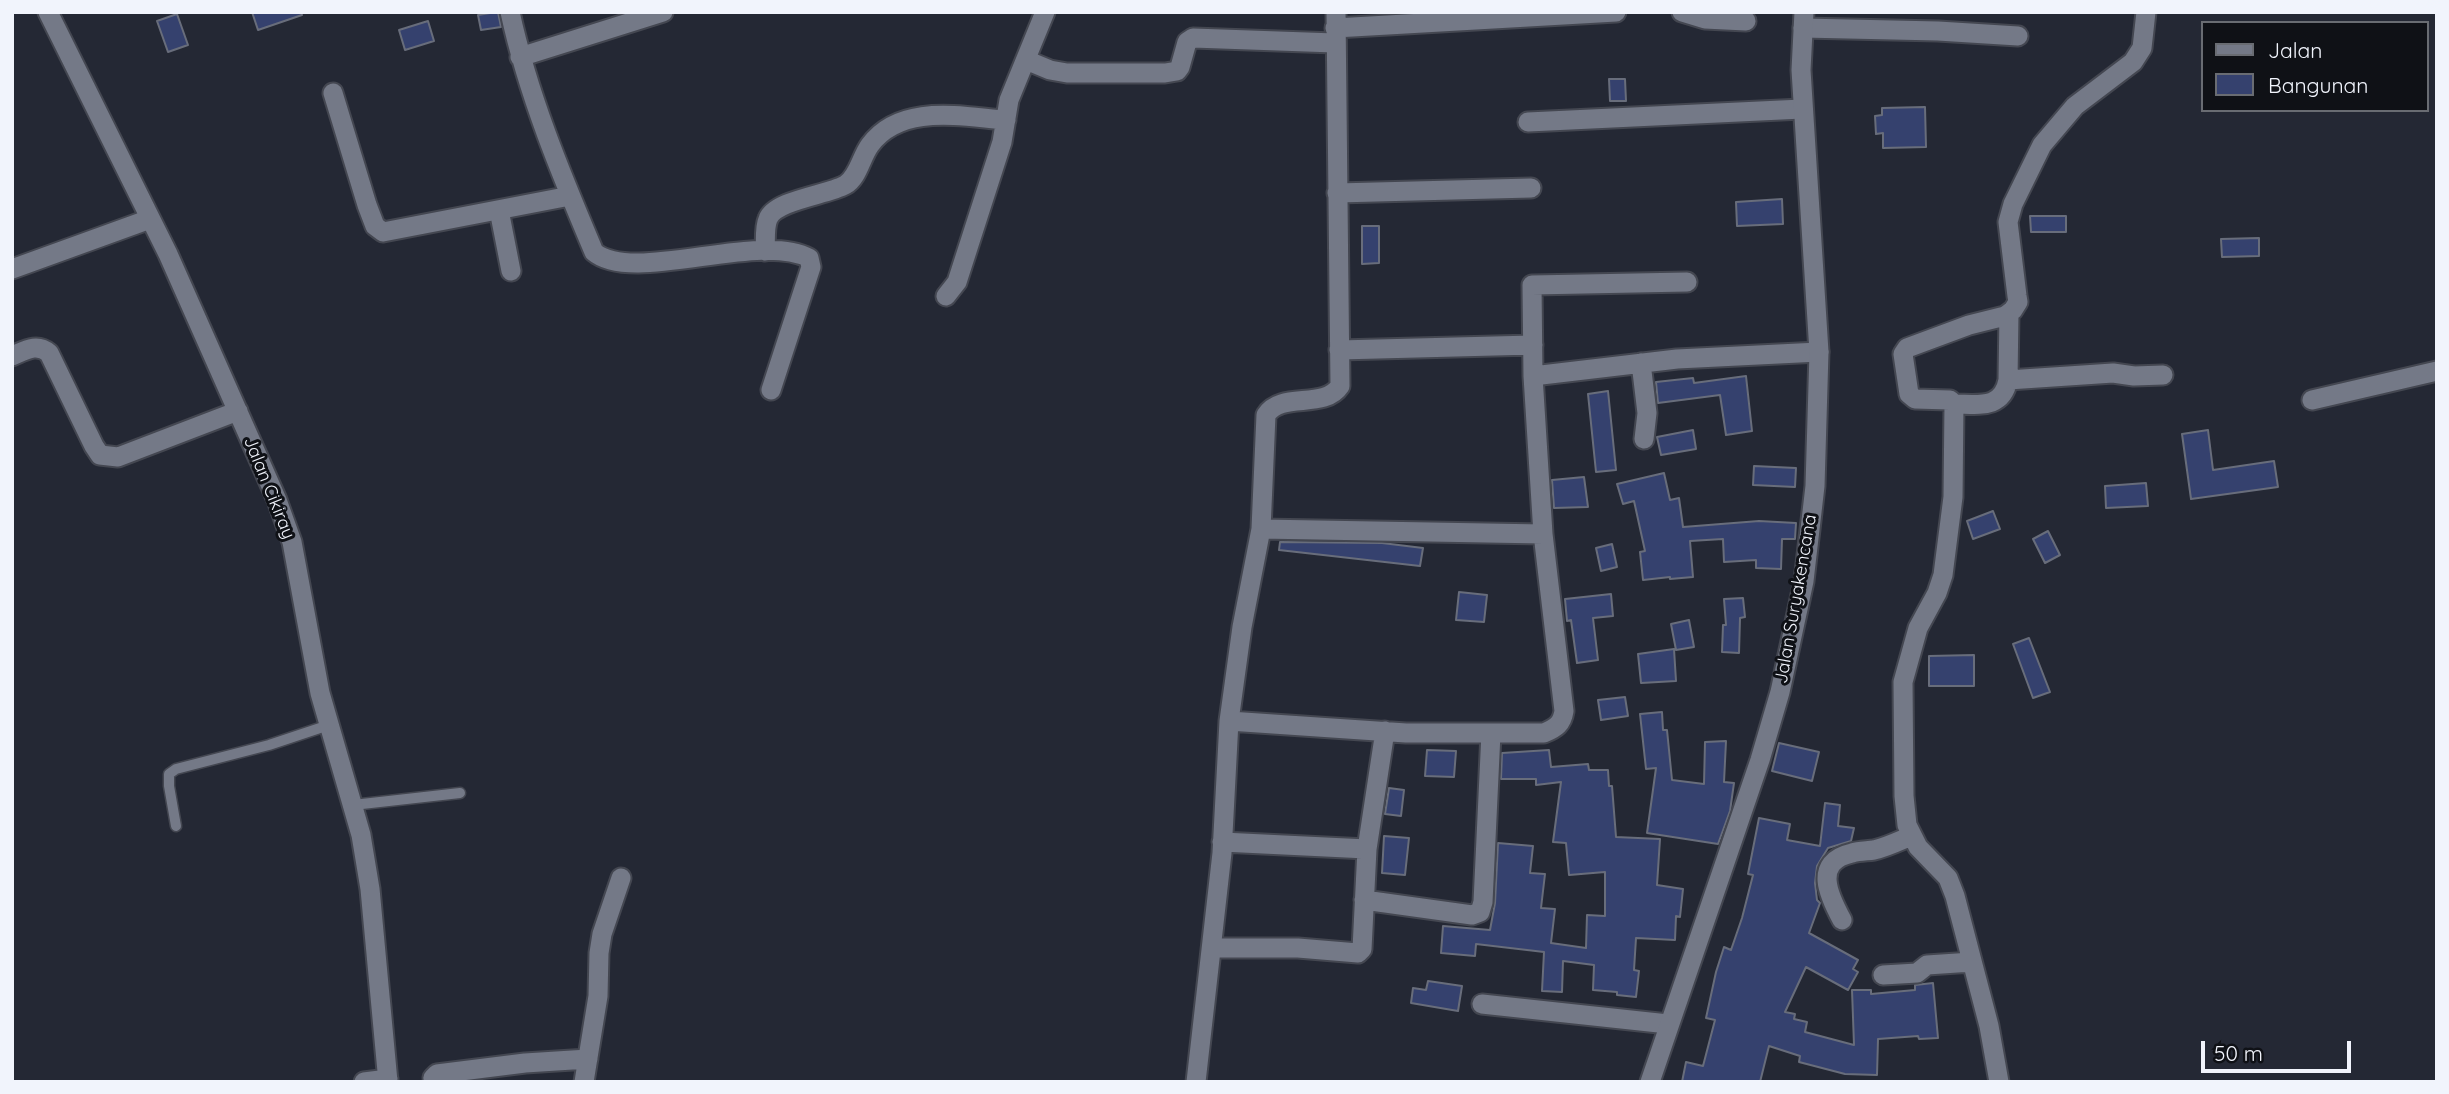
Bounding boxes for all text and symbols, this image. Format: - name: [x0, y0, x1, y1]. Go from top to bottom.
- legend: [2200, 21, 2428, 112]
- text: Jalan: [2268, 37, 2322, 63]
- text: Bangunan: [2268, 72, 2368, 98]
- street label: Jalan Cikiray: [239, 434, 299, 542]
- street label: Jalan Suryakencana: [1770, 513, 1822, 685]
- scale bar: [2204, 1028, 2354, 1072]
- text: 50 m: [2214, 1040, 2263, 1066]

